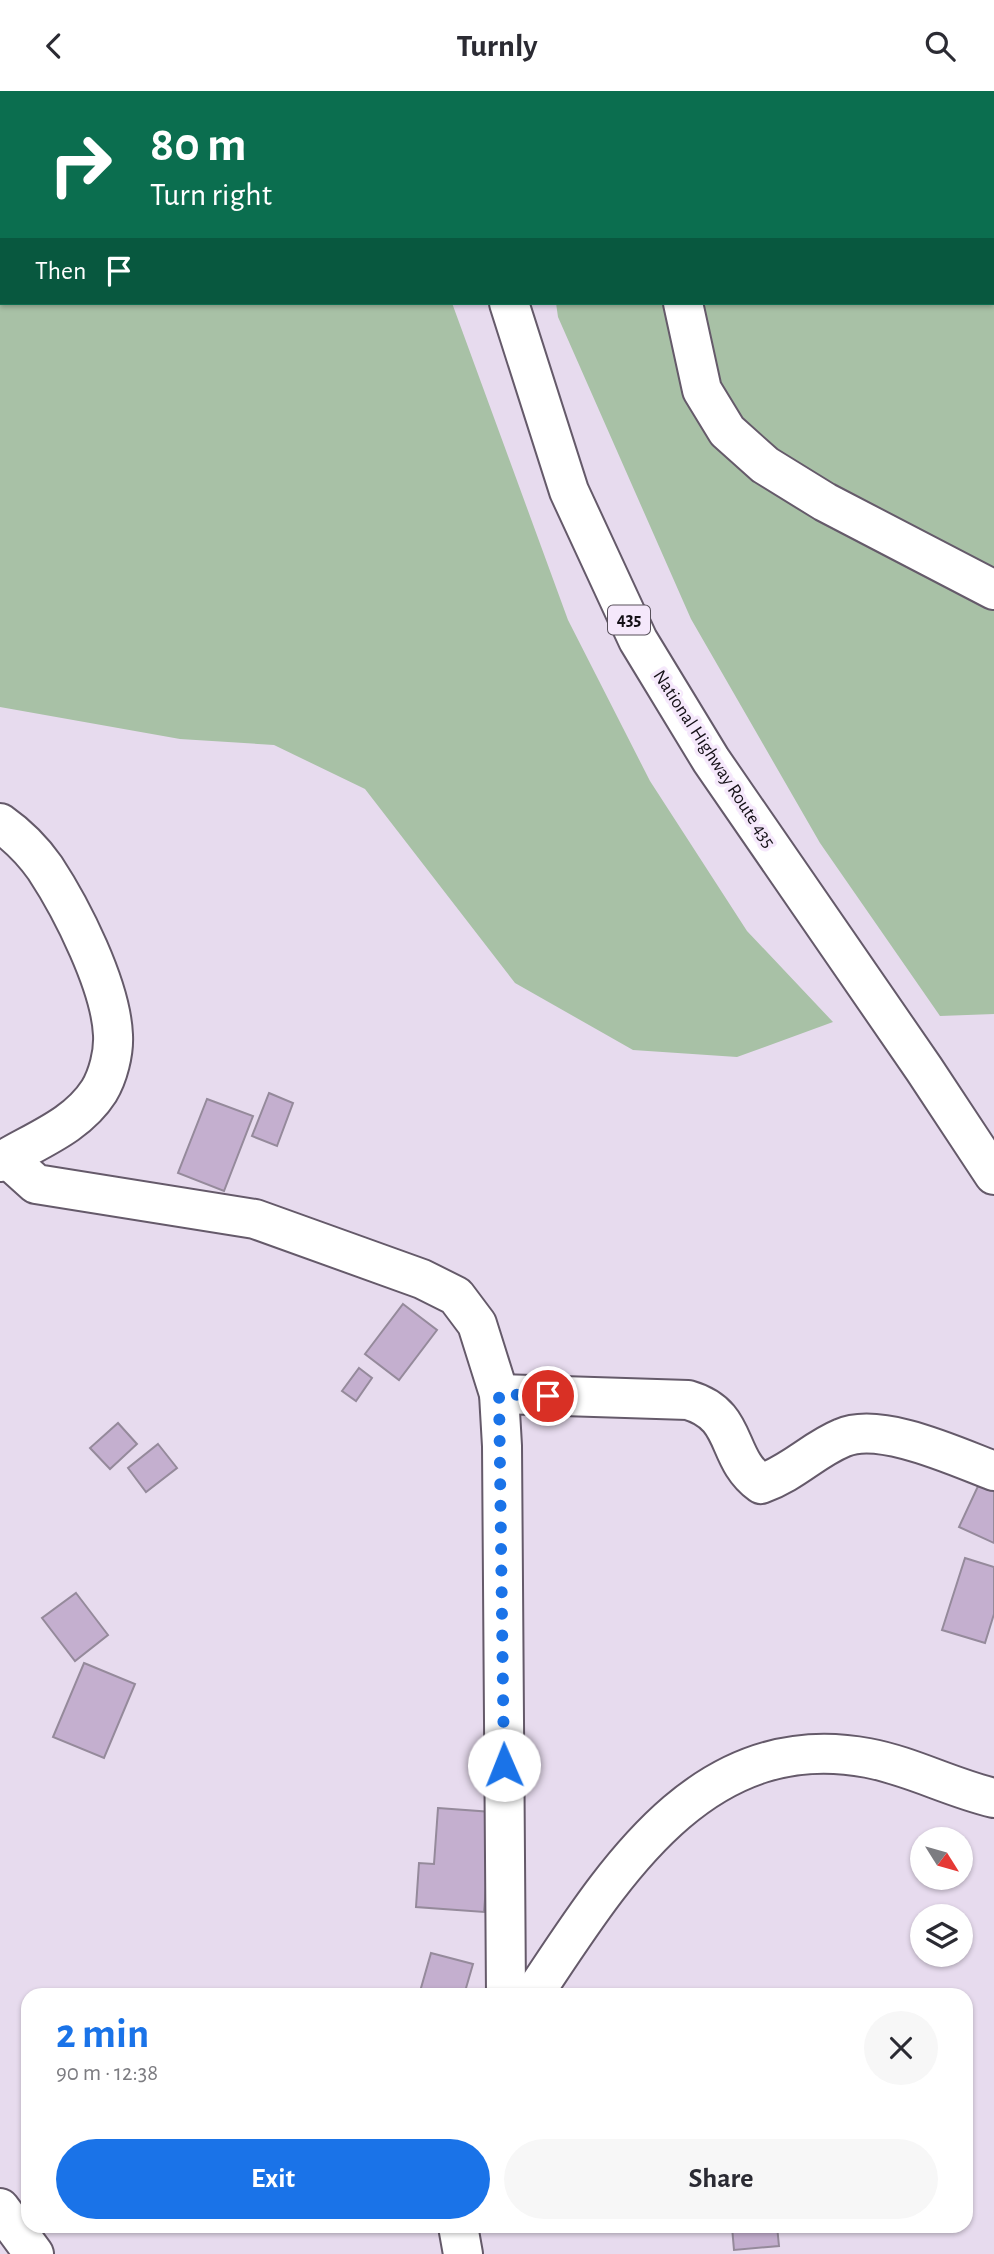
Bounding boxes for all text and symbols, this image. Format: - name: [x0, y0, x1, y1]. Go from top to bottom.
- icon: back: [35, 27, 73, 65]
- icon: search: [921, 27, 959, 65]
- text: Turnly: [456, 30, 538, 62]
- icon: right: [35, 119, 126, 210]
- text: 80 m: [150, 121, 247, 170]
- text: Turn right: [150, 179, 272, 211]
- icon: arrive: [100, 252, 138, 290]
- text: Then: [35, 258, 86, 284]
- road number: 435: [608, 605, 650, 635]
- street label: National Highway Route 435: [649, 667, 779, 851]
- pin: [518, 1366, 578, 1426]
- icon: arrive: [529, 1377, 567, 1415]
- position arrow: [467, 1728, 541, 1802]
- north arrow: [910, 1827, 973, 1890]
- map controls: [910, 1827, 973, 1967]
- button: layers: [910, 1904, 973, 1967]
- button: close: [864, 2011, 938, 2085]
- text: 2 min: [56, 2013, 149, 2055]
- text: 90 m · 12:38: [56, 2062, 158, 2085]
- button: Exit: [56, 2139, 490, 2219]
- button: Share: [504, 2139, 938, 2219]

